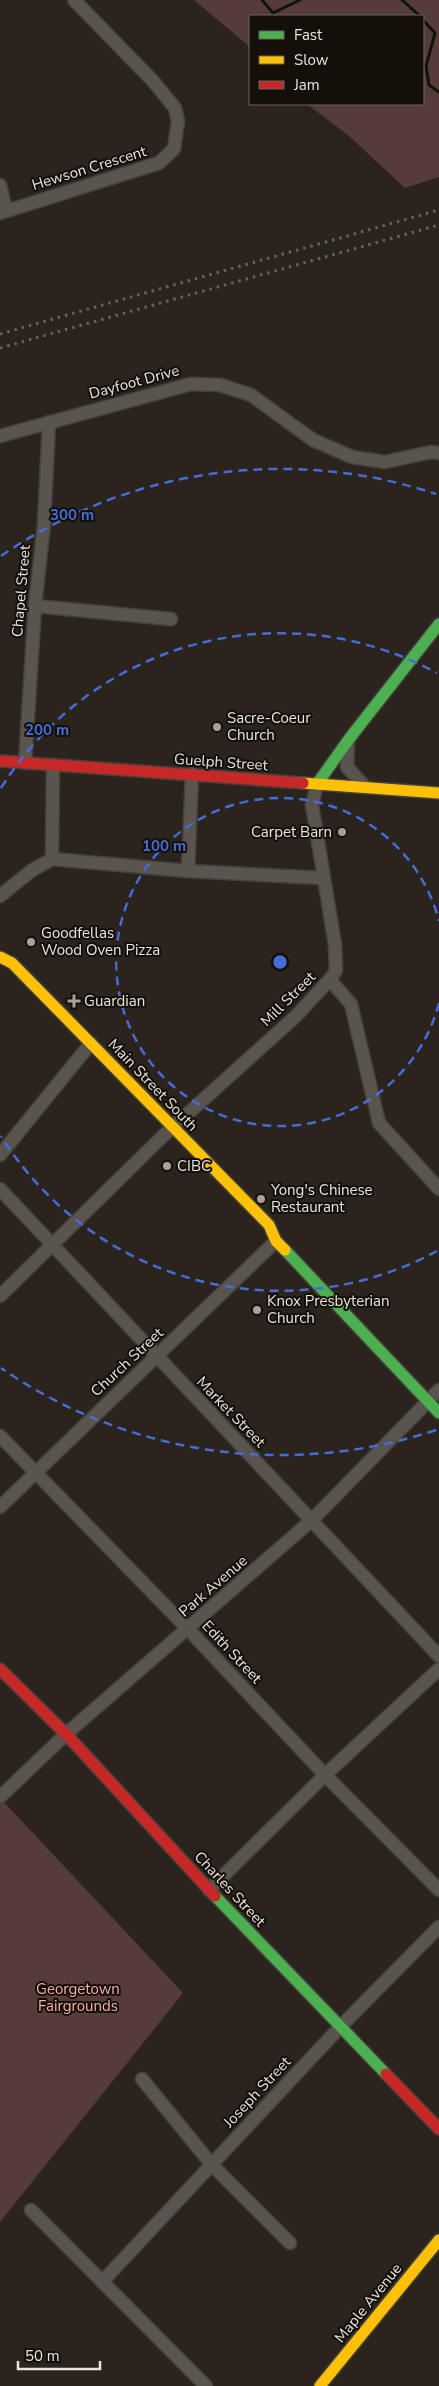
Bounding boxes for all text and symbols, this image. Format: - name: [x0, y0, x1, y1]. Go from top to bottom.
- legend: [249, 15, 424, 105]
- text: Fast: [294, 25, 323, 45]
- text: Slow: [294, 50, 329, 70]
- text: Jam: [293, 75, 320, 95]
- street label: Hewson Crescent: [29, 141, 149, 195]
- street label: Dayfoot Drive: [87, 360, 181, 404]
- text: 300 m: [50, 505, 94, 525]
- street label: Chapel Street: [7, 543, 35, 638]
- place label: Sacre-Coeur Church: [227, 708, 311, 745]
- text: 200 m: [25, 720, 69, 740]
- marker: Sacre-Coeur Church: [211, 721, 223, 733]
- street label: Guelph Street: [174, 749, 269, 775]
- place label: Carpet Barn: [251, 822, 332, 842]
- marker: Carpet Barn: [336, 826, 348, 838]
- text: 100 m: [142, 836, 186, 856]
- place label: Goodfellas Wood Oven Pizza: [41, 923, 160, 960]
- marker: Goodfellas Wood Oven Pizza: [25, 936, 37, 948]
- centre of rings: [271, 953, 289, 971]
- street label: Mill Street: [256, 967, 320, 1031]
- place label: Guardian: [84, 991, 145, 1011]
- marker: Guardian: [68, 995, 80, 1007]
- street label: Main Street South: [104, 1034, 202, 1136]
- place label: CIBC: [177, 1156, 211, 1176]
- marker: CIBC: [161, 1160, 173, 1172]
- place label: Yong's Chinese Restaurant: [270, 1180, 373, 1217]
- marker: Yong's Chinese Restaurant: [255, 1193, 267, 1205]
- place label: Knox Presbyterian Church: [267, 1291, 390, 1328]
- marker: Knox Presbyterian Church: [251, 1304, 263, 1316]
- street label: Church Street: [86, 1323, 168, 1401]
- street label: Market Street: [192, 1372, 270, 1452]
- street label: Park Avenue: [174, 1551, 252, 1621]
- street label: Edith Street: [198, 1616, 267, 1688]
- street label: Charles Street: [190, 1847, 271, 1932]
- park label: Georgetown Fairgrounds: [36, 1979, 120, 2016]
- street label: Joseph Street: [218, 2052, 296, 2133]
- street label: Maple Avenue: [330, 2259, 406, 2347]
- scale bar: [18, 2338, 100, 2370]
- text: 50 m: [25, 2346, 60, 2366]

